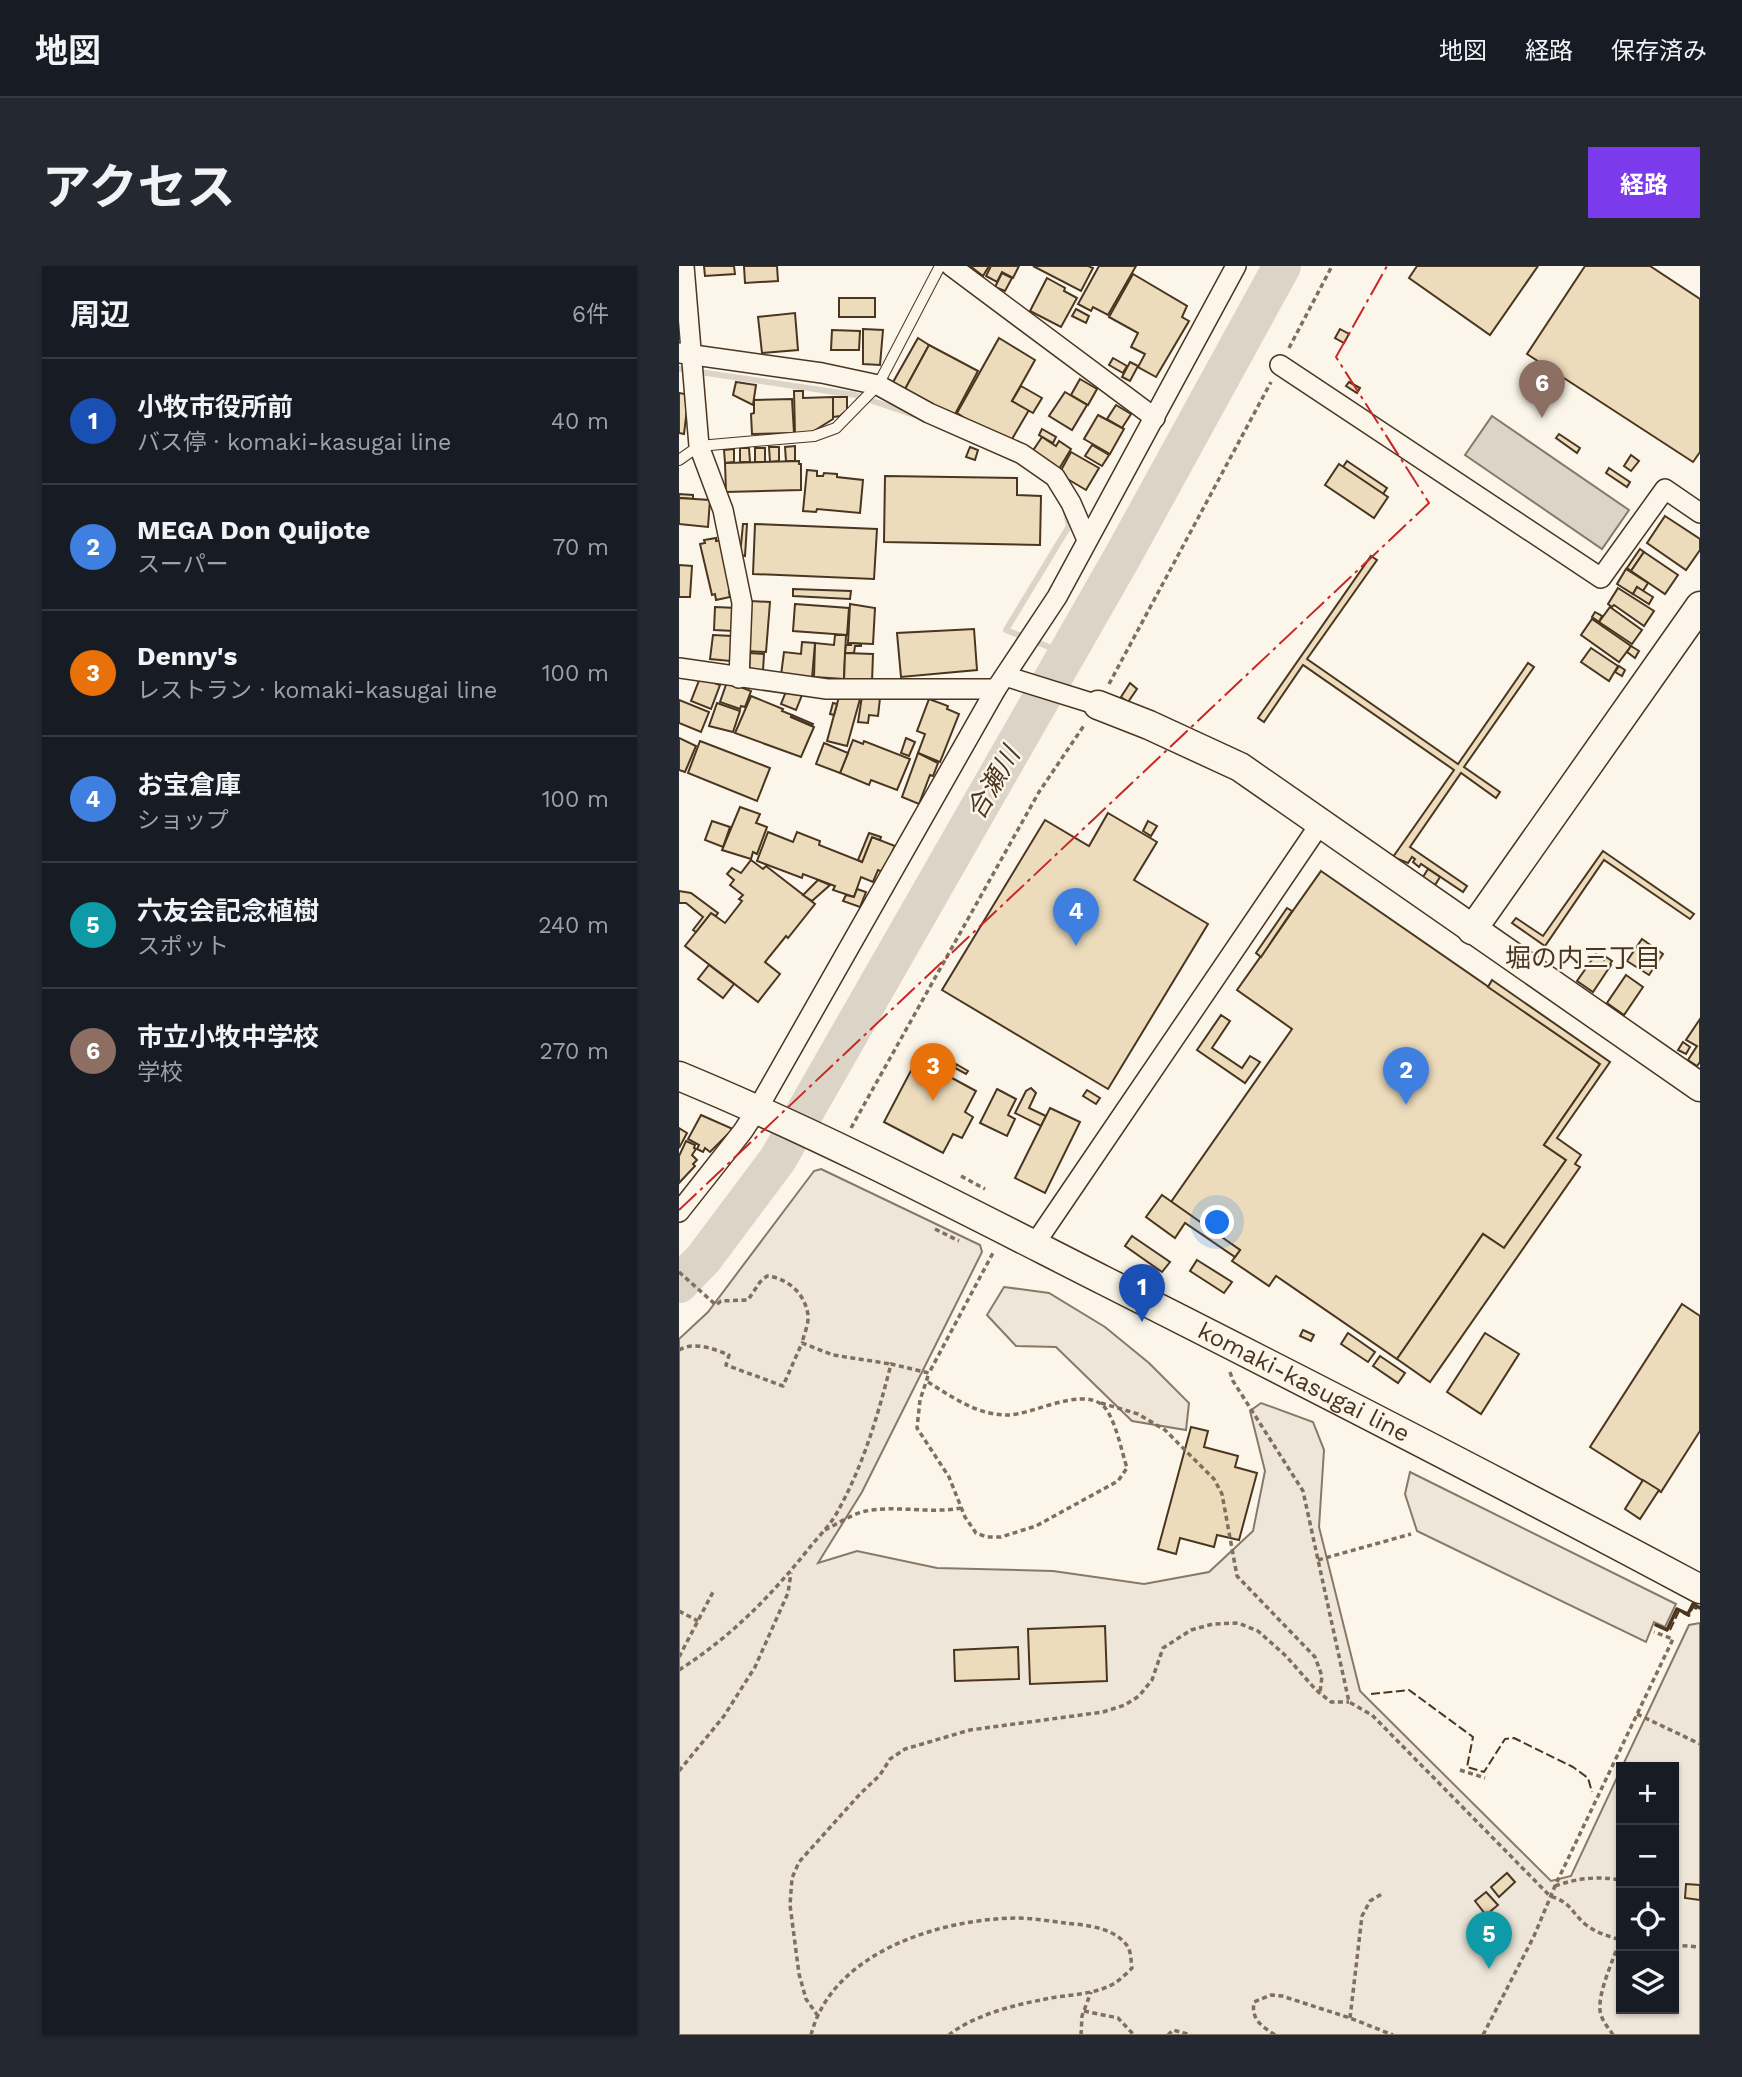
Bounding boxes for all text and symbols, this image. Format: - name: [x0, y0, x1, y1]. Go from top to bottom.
- text: 地図: [35, 31, 101, 70]
- text: 地図: [1439, 37, 1487, 65]
- text: 経路: [1525, 37, 1573, 65]
- text: 保存済み: [1611, 37, 1707, 65]
- button: 経路: [1588, 147, 1700, 218]
- text: アクセス: [42, 158, 236, 216]
- text: 周辺: [70, 297, 130, 332]
- text: 6件: [572, 301, 609, 328]
- pin: 6: [1519, 360, 1565, 418]
- text: 小牧市役所前: [137, 392, 293, 422]
- text: 1: [88, 408, 98, 435]
- text: 40 m: [551, 408, 609, 435]
- text: バス停 · komaki-kasugai line: [137, 429, 451, 456]
- text: MEGA Don Quijote: [137, 515, 370, 545]
- text: 2: [86, 534, 100, 561]
- text: 70 m: [552, 534, 609, 561]
- text: スーパー: [137, 551, 229, 578]
- text: Denny's: [137, 641, 237, 671]
- text: 3: [86, 660, 100, 687]
- text: 100 m: [542, 660, 609, 687]
- text: レストラン · komaki-kasugai line: [137, 677, 497, 704]
- water label: 合瀬川: [961, 739, 1027, 824]
- text: お宝倉庫: [137, 770, 241, 800]
- text: 4: [86, 786, 100, 813]
- text: 100 m: [542, 786, 609, 813]
- text: ショップ: [137, 807, 229, 834]
- pin: 4: [1053, 888, 1099, 946]
- text: 六友会記念植樹: [137, 896, 319, 926]
- text: 5: [86, 912, 100, 939]
- text: 240 m: [538, 912, 609, 939]
- text: スポット: [137, 933, 229, 960]
- district label: 堀の内三丁目: [1505, 943, 1661, 973]
- text: 市立小牧中学校: [137, 1022, 319, 1052]
- text: 6: [86, 1038, 100, 1065]
- text: 270 m: [540, 1038, 609, 1065]
- pin: 3: [910, 1043, 956, 1101]
- pin: 2: [1383, 1047, 1429, 1105]
- text: 学校: [137, 1059, 183, 1086]
- your location: [1200, 1205, 1234, 1239]
- pin: 1: [1119, 1264, 1165, 1322]
- street label: komaki-kasugai line: [1193, 1316, 1414, 1448]
- map controls: [1616, 1762, 1679, 2014]
- button: +: [1616, 1762, 1679, 1825]
- button: −: [1616, 1825, 1679, 1888]
- button: locate: [1616, 1888, 1679, 1951]
- pin: 5: [1466, 1911, 1512, 1969]
- button: layers: [1616, 1951, 1679, 2014]

